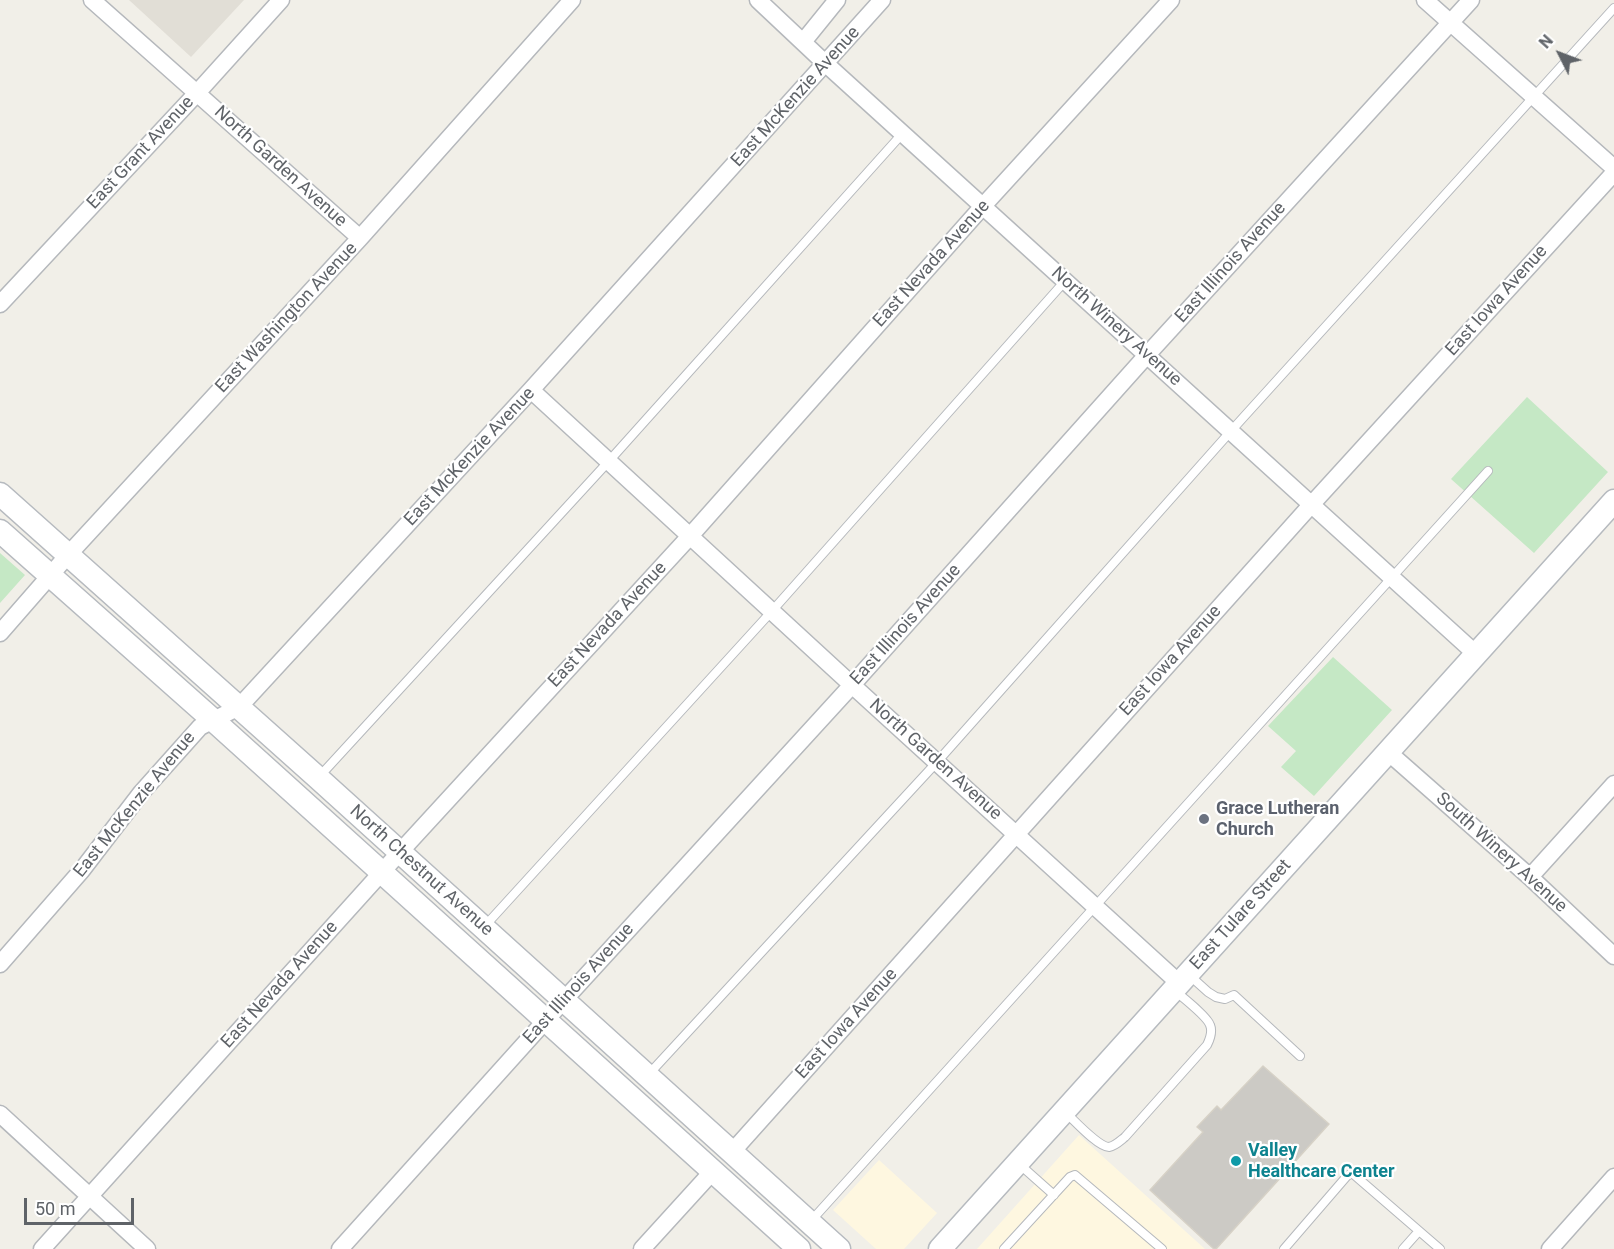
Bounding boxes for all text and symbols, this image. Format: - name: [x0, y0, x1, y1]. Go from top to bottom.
- street label: East McKenzie Avenue: [727, 22, 865, 172]
- north arrow: [1530, 24, 1590, 84]
- text: N: [1535, 31, 1557, 52]
- street label: East Grant Avenue: [83, 92, 199, 214]
- street label: North Garden Avenue: [209, 102, 351, 232]
- street label: East Nevada Avenue: [869, 196, 995, 332]
- street label: East Illinois Avenue: [1171, 198, 1291, 328]
- street label: East Washington Avenue: [212, 238, 362, 398]
- street label: East Iowa Avenue: [1442, 241, 1552, 361]
- street label: North Winery Avenue: [1046, 263, 1186, 391]
- street label: East McKenzie Avenue: [400, 383, 540, 531]
- street label: East Nevada Avenue: [544, 558, 672, 692]
- street label: East Illinois Avenue: [846, 560, 966, 690]
- street label: East Iowa Avenue: [1116, 601, 1226, 721]
- street label: North Garden Avenue: [864, 695, 1006, 825]
- street label: East McKenzie Avenue: [69, 728, 201, 882]
- street label: South Winery Avenue: [1431, 788, 1571, 918]
- place label: Grace Lutheran Church: [1216, 798, 1339, 840]
- street label: North Chestnut Avenue: [345, 801, 497, 941]
- marker: Grace Lutheran Church: [1197, 812, 1211, 826]
- street label: East Tulare Street: [1186, 855, 1296, 975]
- street label: East Nevada Avenue: [217, 917, 343, 1053]
- street label: East Illinois Avenue: [519, 919, 639, 1049]
- street label: East Iowa Avenue: [792, 964, 902, 1084]
- place label: Valley Healthcare Center: [1248, 1140, 1395, 1182]
- marker: Valley Healthcare Center: [1229, 1154, 1243, 1168]
- scale bar: [27, 1186, 136, 1224]
- text: 50 m: [35, 1198, 75, 1219]

